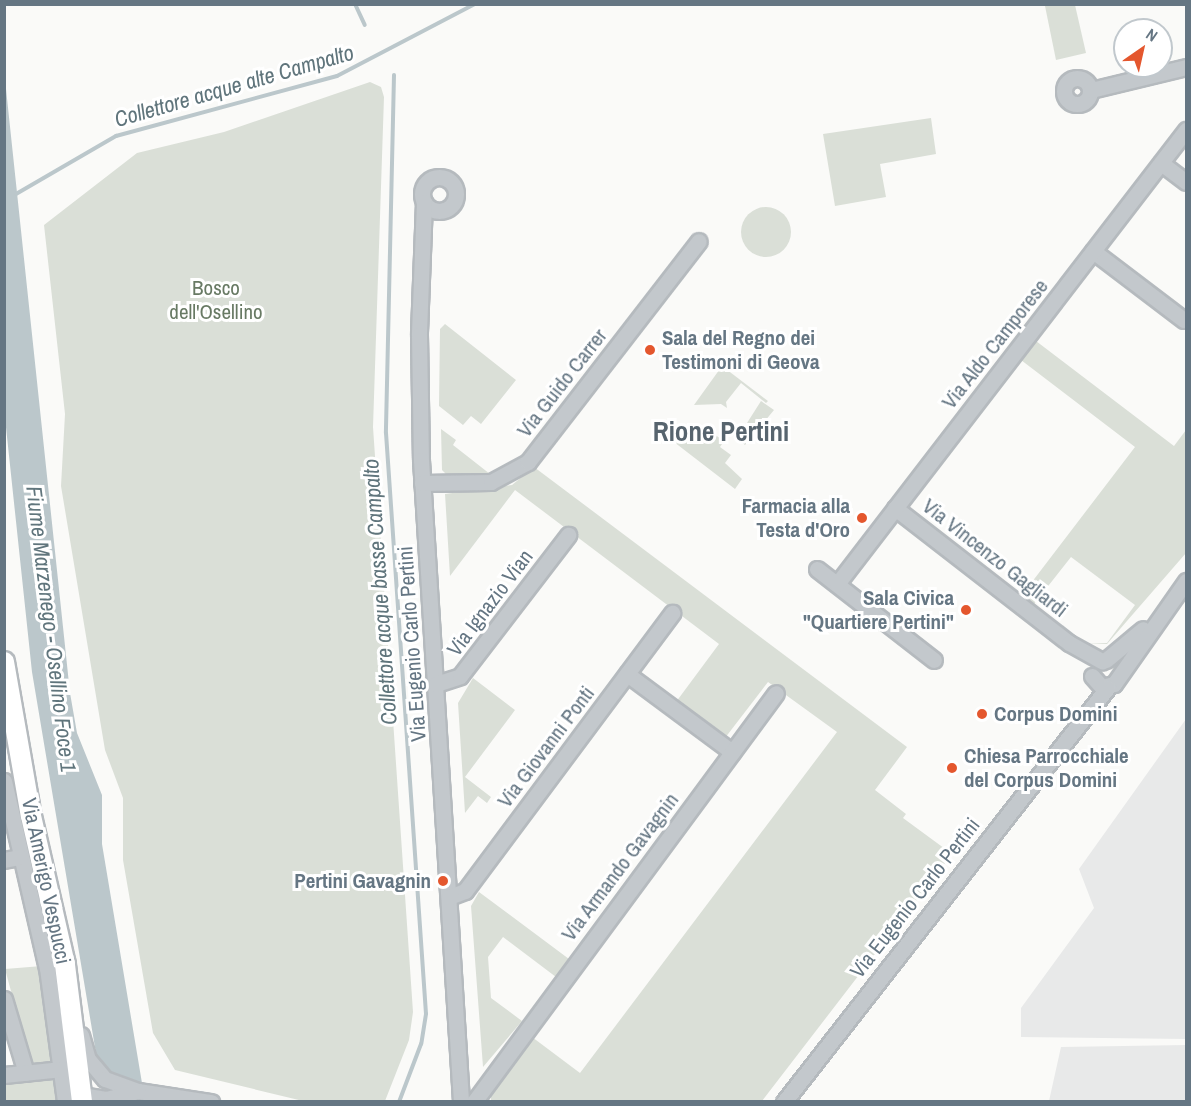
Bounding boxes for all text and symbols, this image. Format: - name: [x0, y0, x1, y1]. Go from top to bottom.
- north arrow: [1113, 18, 1173, 78]
- text: N: [1142, 23, 1162, 47]
- water label: Collettore acque alte Campalto: [111, 39, 357, 133]
- street label: Via Aldo Camporese: [936, 274, 1054, 414]
- park label: Bosco dell'Osellino: [169, 275, 263, 325]
- street label: Via Guido Carrer: [512, 324, 612, 442]
- place label: Sala del Regno dei Testimoni di Geova: [662, 325, 820, 375]
- marker: Sala del Regno dei Testimoni di Geova: [643, 343, 657, 357]
- district label: Rione Pertini: [653, 416, 789, 448]
- water label: Collettore acque basse Campalto: [358, 458, 402, 726]
- water label: Fiume Marzenego - Osellino Foce 1: [20, 484, 82, 774]
- place label: Farmacia alla Testa d'Oro: [742, 493, 850, 543]
- street label: Via Vincenzo Gagliardi: [917, 493, 1073, 623]
- marker: Farmacia alla Testa d'Oro: [855, 511, 869, 525]
- street label: Via Eugenio Carlo Pertini: [393, 545, 431, 743]
- street label: Via Ignazio Vian: [442, 545, 538, 661]
- place label: Sala Civica "Quartiere Pertini": [803, 585, 954, 635]
- marker: Sala Civica "Quartiere Pertini": [959, 603, 973, 617]
- street label: Via Giovanni Ponti: [492, 681, 600, 813]
- place label: Corpus Domini: [994, 701, 1117, 727]
- marker: Corpus Domini: [975, 707, 989, 721]
- place label: Chiesa Parrocchiale del Corpus Domini: [964, 743, 1129, 793]
- marker: Chiesa Parrocchiale del Corpus Domini: [945, 761, 959, 775]
- street label: Via Armando Gavagnin: [556, 788, 684, 946]
- street label: Via Amerigo Vespucci: [16, 795, 76, 967]
- street label: Via Eugenio Carlo Pertini: [845, 813, 985, 983]
- place label: Pertini Gavagnin: [294, 868, 431, 894]
- marker: Pertini Gavagnin: [436, 874, 450, 888]

